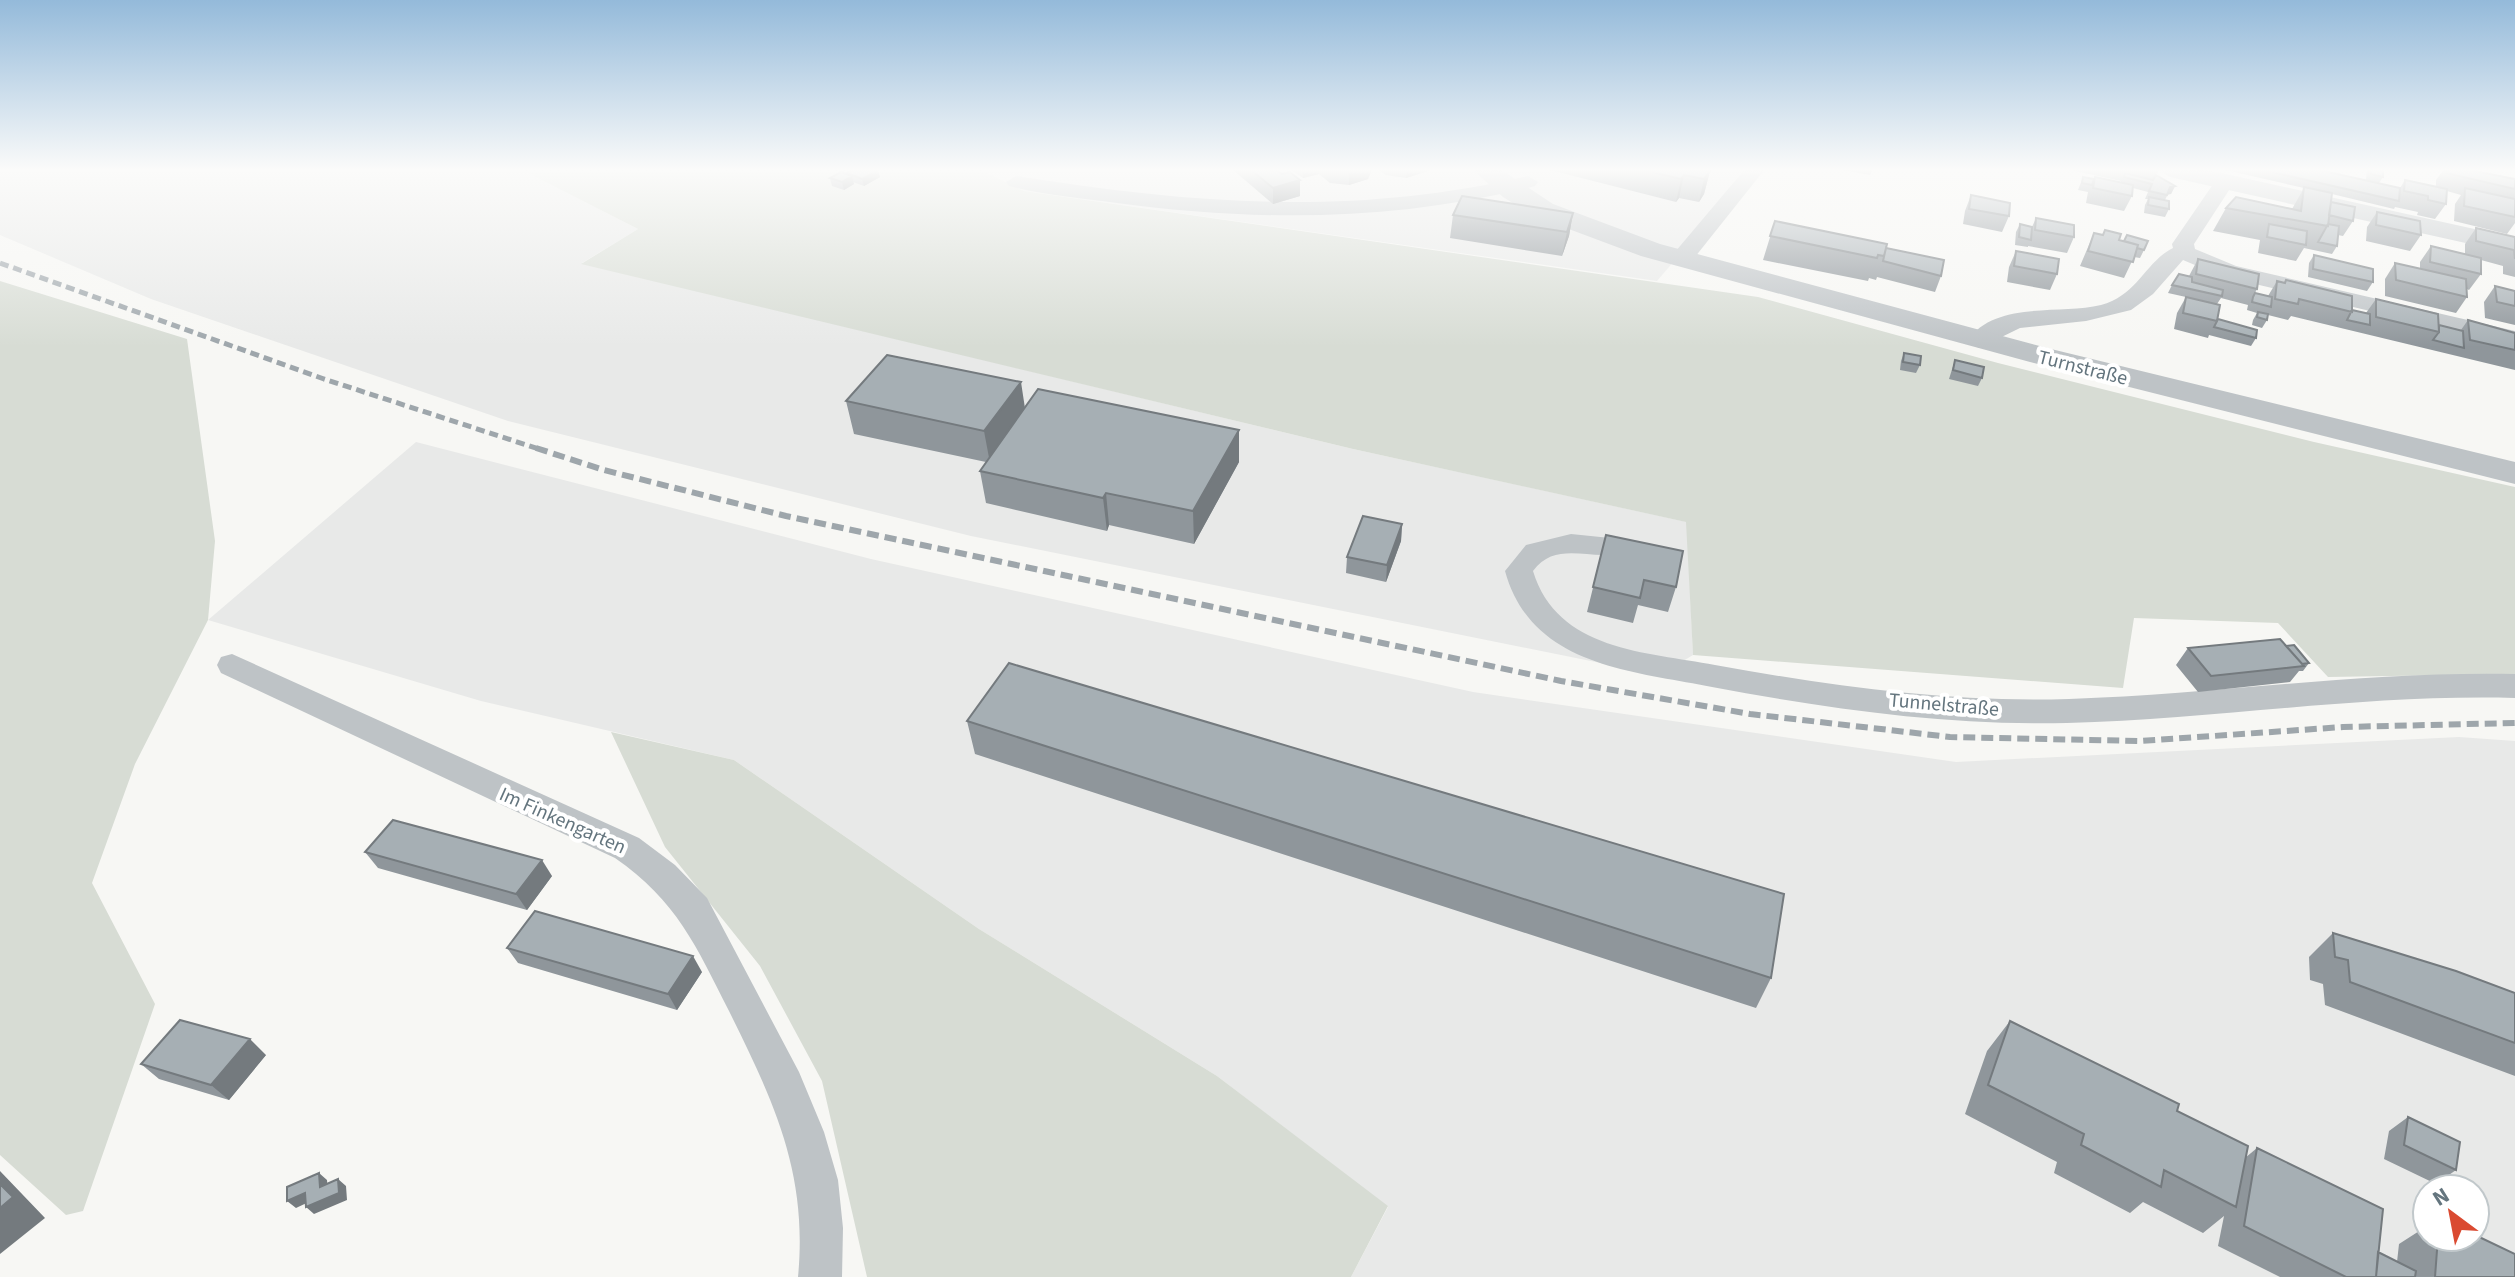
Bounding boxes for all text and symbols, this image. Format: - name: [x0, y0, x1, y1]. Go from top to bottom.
- street label: Turnstraße: [2035, 343, 2131, 393]
- street label: Tunnelstraße: [1888, 686, 2000, 724]
- street label: Im Finkengarten: [495, 780, 630, 861]
- north arrow: [2411, 1173, 2491, 1253]
- text: N: [2426, 1179, 2456, 1214]

